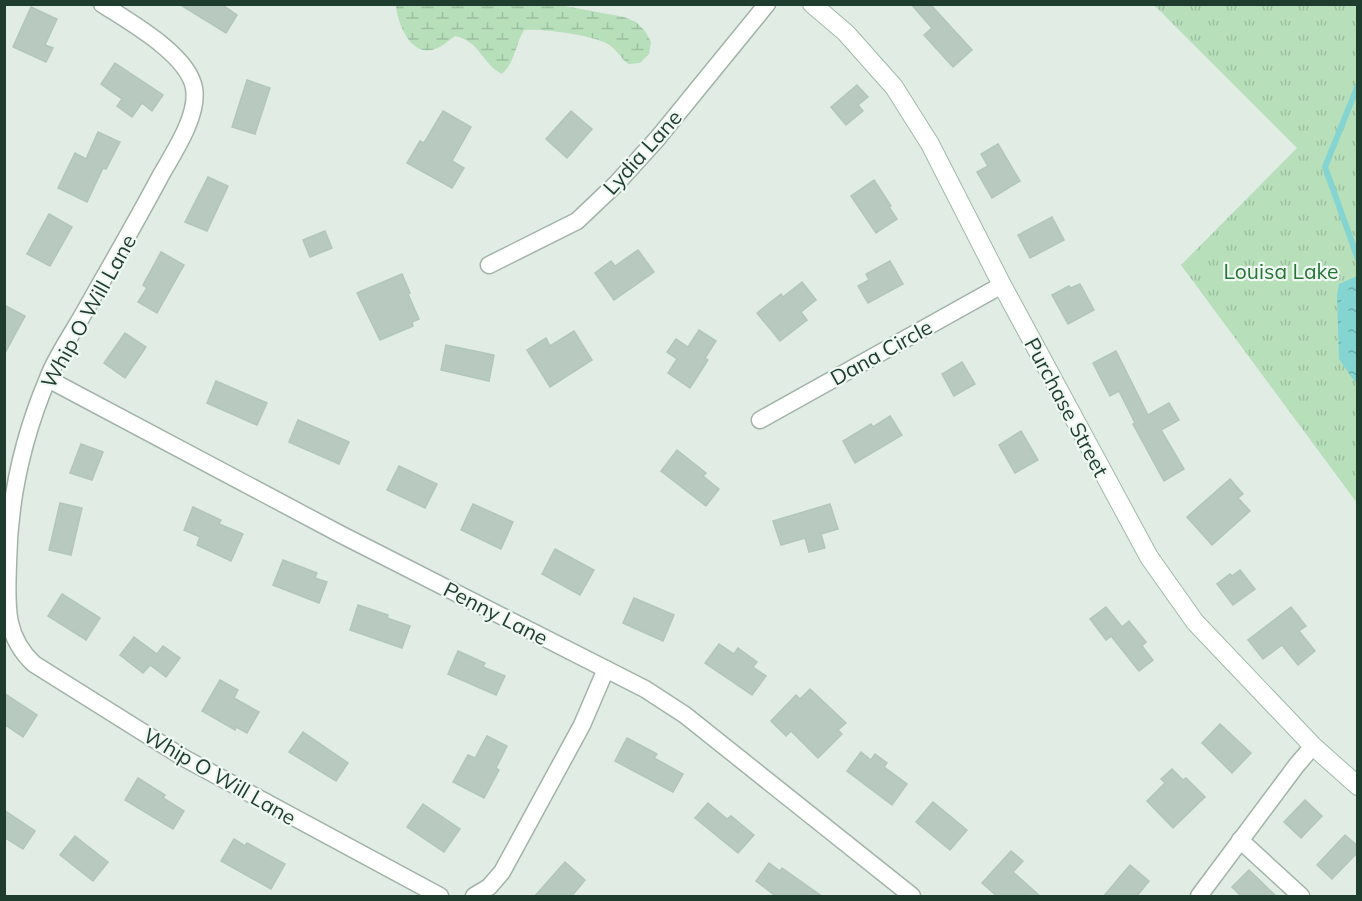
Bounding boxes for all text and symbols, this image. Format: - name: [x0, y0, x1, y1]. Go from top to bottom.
- street label: Lydia Lane: [597, 104, 687, 200]
- street label: Whip O Will Lane: [35, 229, 141, 393]
- park label: Louisa Lake: [1224, 258, 1338, 284]
- street label: Dana Circle: [826, 313, 936, 391]
- street label: Purchase Street: [1019, 333, 1115, 481]
- street label: Penny Lane: [440, 576, 552, 650]
- street label: Whip O Will Lane: [139, 722, 301, 830]

